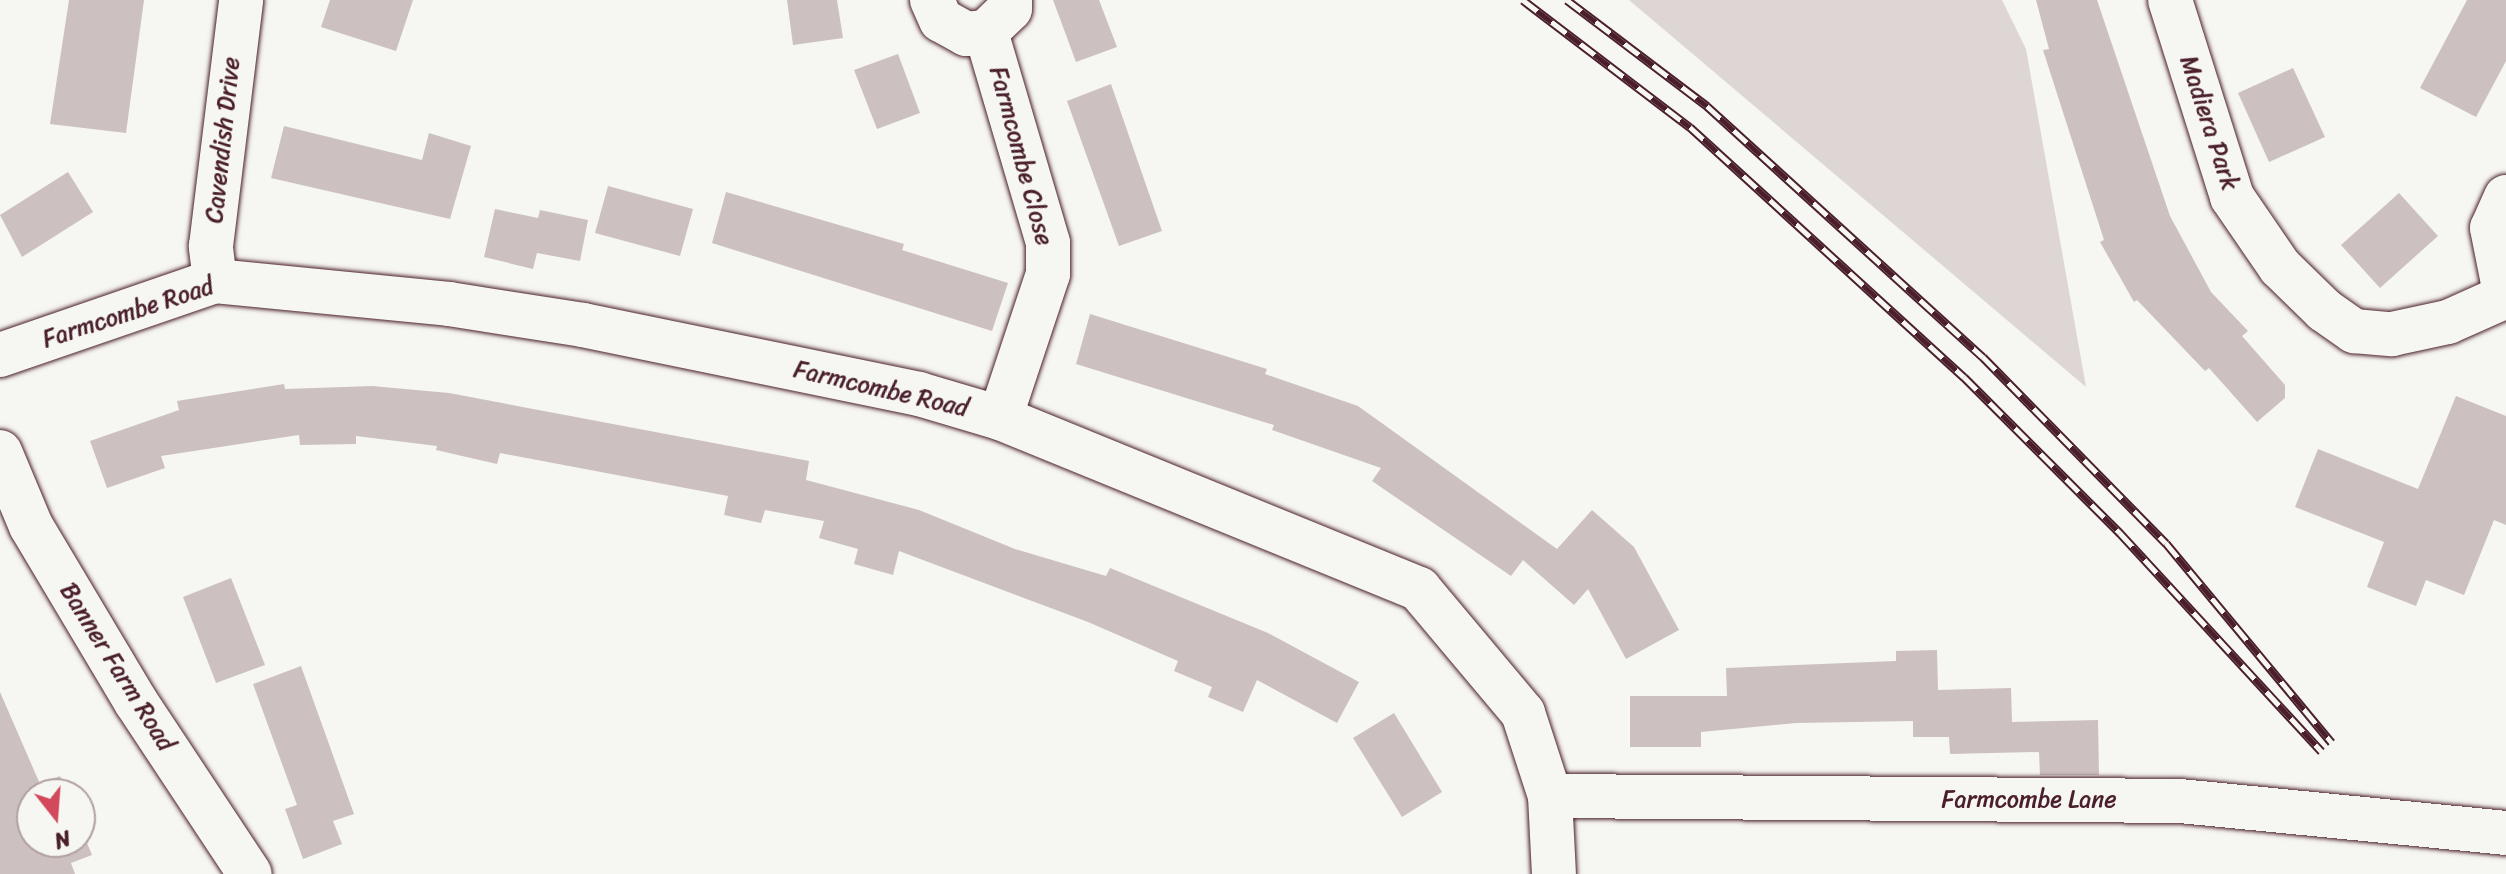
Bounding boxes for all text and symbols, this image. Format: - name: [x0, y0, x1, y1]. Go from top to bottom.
- street label: Madiera Park: [2174, 52, 2244, 194]
- street label: Cavendish Drive: [200, 56, 246, 224]
- street label: Farmcombe Close: [983, 63, 1059, 249]
- street label: Farmcombe Road: [39, 272, 217, 354]
- street label: Farmcombe Road: [791, 355, 971, 423]
- street label: Banner Farm Road: [54, 578, 180, 756]
- north arrow: [16, 778, 96, 858]
- street label: Farmcombe Lane: [1941, 786, 2117, 814]
- text: N: [50, 819, 76, 860]

